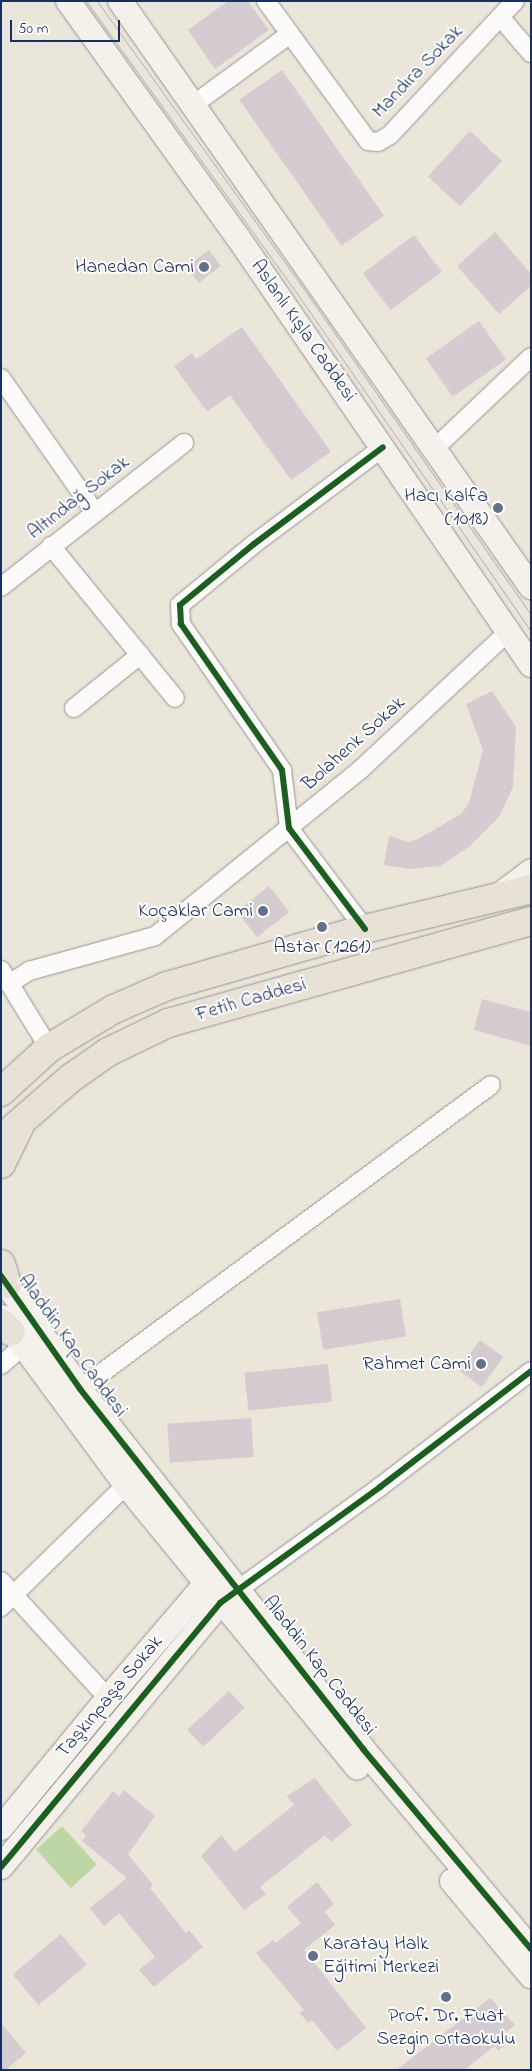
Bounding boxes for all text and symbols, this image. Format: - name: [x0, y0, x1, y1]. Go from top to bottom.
- scale bar: [12, 10, 122, 42]
- text: 50 m: [18, 18, 48, 40]
- street label: Mandıra Sokak: [367, 20, 469, 124]
- place label: Hanedan Cami: [75, 255, 194, 279]
- street label: Aslanlı Kışla Caddesi: [245, 255, 361, 407]
- marker: Hanedan Cami: [198, 261, 210, 273]
- street label: Altındağ Sokak: [23, 451, 135, 545]
- place label: Hacı Kalfa (1018): [404, 484, 488, 531]
- marker: Hacı Kalfa (1018): [492, 502, 504, 514]
- street label: Bolahenk Sokak: [297, 691, 411, 797]
- place label: Koçaklar Cami: [138, 899, 253, 923]
- marker: Koçaklar Cami: [257, 905, 269, 917]
- marker: Astar (1261): [316, 921, 328, 933]
- place label: Astar (1261): [274, 935, 370, 959]
- street label: Fetih Caddesi: [193, 973, 309, 1027]
- street label: Aladdin Kap Caddesi: [12, 1270, 132, 1422]
- place label: Rahmet Cami: [363, 1352, 471, 1376]
- marker: Rahmet Cami: [475, 1358, 487, 1370]
- street label: Aladdin Kap Caddesi: [257, 1591, 381, 1741]
- street label: Taşkınpaşa Sokak: [52, 1631, 168, 1763]
- place label: Karatay Halk Eğitimi Merkezi: [323, 1932, 439, 1979]
- marker: Karatay Halk Eğitimi Merkezi: [307, 1950, 319, 1962]
- marker: Prof. Dr. Fuat Sezgin Ortaokulu: [440, 1991, 452, 2003]
- place label: Prof. Dr. Fuat Sezgin Ortaokulu: [376, 2005, 516, 2052]

